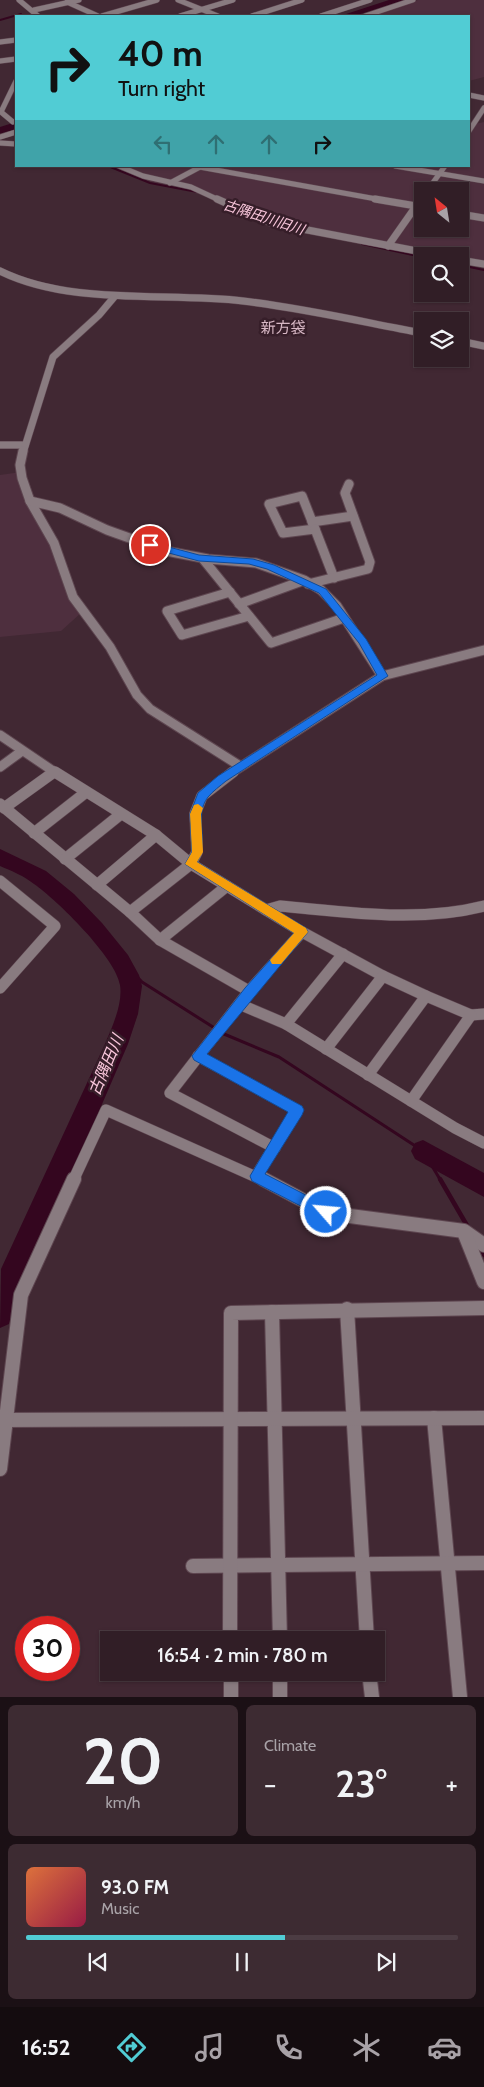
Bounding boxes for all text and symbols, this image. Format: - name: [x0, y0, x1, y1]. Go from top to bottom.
- text: 40 m: [118, 32, 203, 75]
- icon: right: [35, 35, 100, 100]
- text: Turn right: [118, 75, 205, 102]
- icon: left: [149, 130, 177, 158]
- icon: ahead: [202, 130, 230, 158]
- icon: ahead: [255, 130, 283, 158]
- icon: right: [308, 130, 336, 158]
- north arrow: [414, 182, 469, 238]
- map controls: [414, 182, 469, 367]
- water label: 古隅田川旧川: [221, 195, 309, 239]
- button: search: [414, 247, 469, 302]
- button: layers: [414, 312, 469, 367]
- district label: 新方袋: [260, 319, 306, 337]
- pin: [129, 524, 171, 566]
- icon: arrive: [136, 531, 164, 559]
- water label: 古隅田川: [85, 1030, 128, 1098]
- position arrow: [299, 1185, 351, 1237]
- speed limit sign: 30: [15, 1616, 80, 1681]
- text: 16:54 · 2 min · 780 m: [157, 1644, 328, 1667]
- text: 20: [83, 1721, 163, 1800]
- text: Climate: [264, 1736, 316, 1755]
- text: 23°: [335, 1760, 387, 1807]
- text: −: [264, 1767, 276, 1801]
- text: +: [446, 1767, 458, 1801]
- text: km/h: [105, 1793, 141, 1812]
- text: 93.0 FM: [101, 1876, 169, 1899]
- text: Music: [101, 1899, 139, 1918]
- icon: previous: [84, 1948, 112, 1976]
- icon: pause: [228, 1948, 256, 1976]
- icon: next: [372, 1948, 400, 1976]
- icon: directions: [114, 2030, 149, 2065]
- icon: music: [192, 2030, 227, 2065]
- icon: phone: [271, 2030, 306, 2065]
- icon: climate: [349, 2030, 384, 2065]
- icon: car: [427, 2030, 462, 2065]
- text: 16:52: [22, 2034, 71, 2061]

